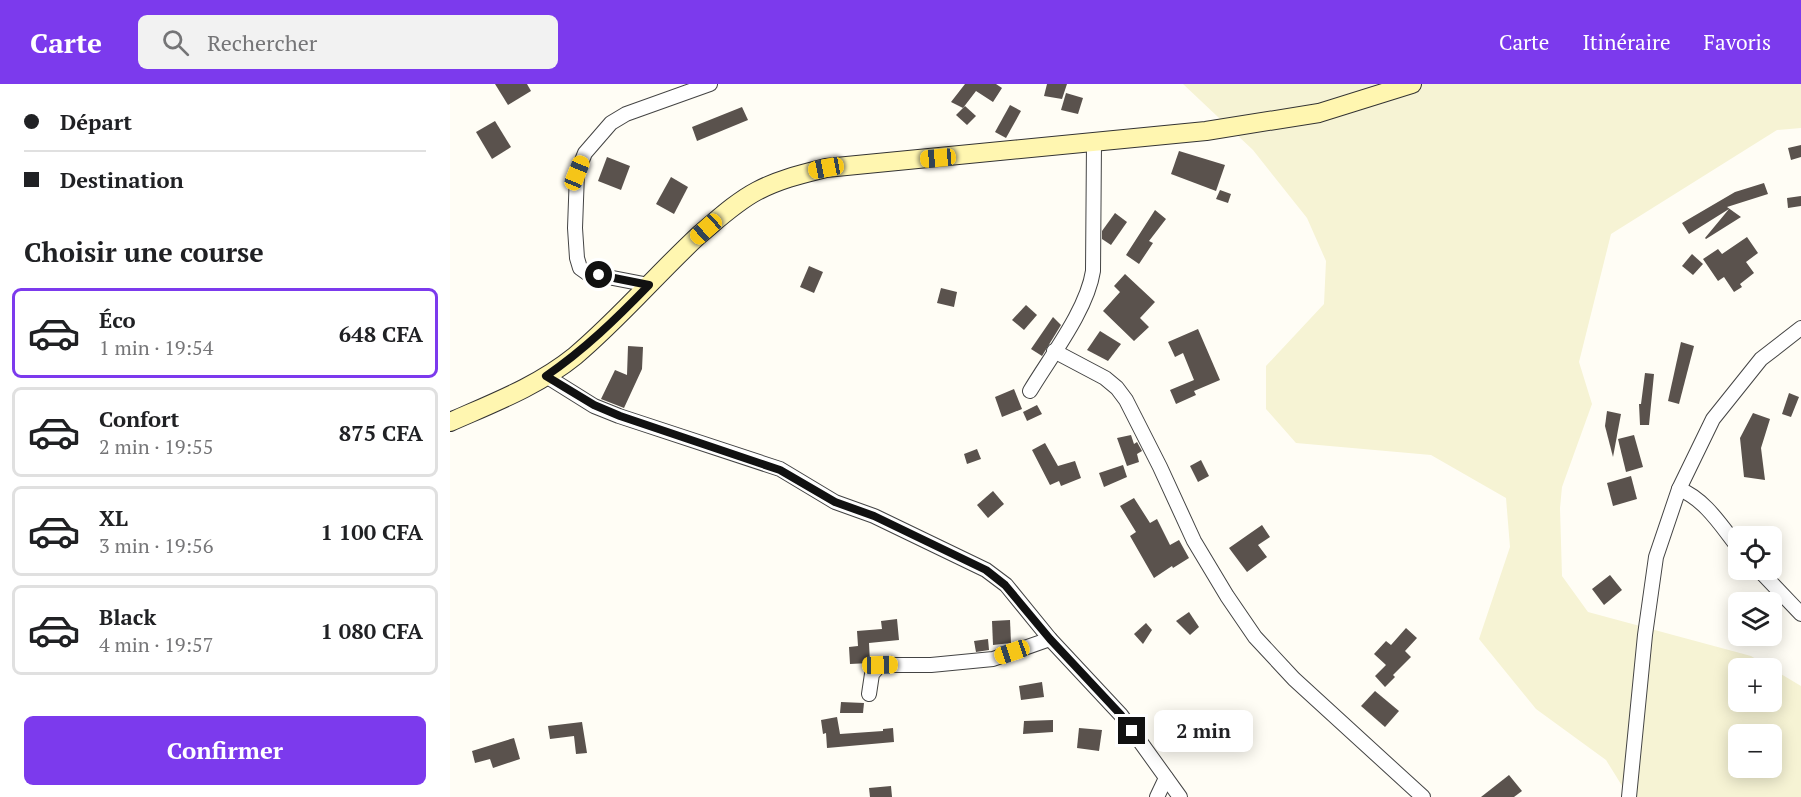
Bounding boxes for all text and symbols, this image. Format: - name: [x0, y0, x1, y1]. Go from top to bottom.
- search box: [138, 15, 558, 69]
- text: Carte: [30, 24, 102, 61]
- icon: search: [159, 26, 192, 59]
- text: Rechercher: [207, 28, 317, 57]
- text: Carte: [1499, 28, 1549, 56]
- text: Itinéraire: [1582, 28, 1671, 56]
- text: Favoris: [1704, 28, 1771, 56]
- text: Départ: [60, 107, 132, 136]
- car: [919, 147, 957, 169]
- car: [562, 153, 592, 193]
- car: [807, 156, 845, 180]
- text: Destination: [60, 165, 184, 194]
- car: [687, 210, 725, 248]
- text: Choisir une course: [24, 234, 264, 270]
- route start: [585, 261, 612, 288]
- text: Éco: [99, 305, 136, 334]
- icon: car: [27, 306, 81, 360]
- text: 648 CFA: [339, 319, 423, 348]
- text: 1 min · 19:54: [99, 334, 213, 361]
- text: Confort: [99, 404, 179, 433]
- icon: car: [27, 405, 81, 459]
- text: 875 CFA: [339, 418, 423, 447]
- text: 2 min · 19:55: [99, 433, 213, 460]
- text: XL: [99, 503, 128, 532]
- icon: car: [27, 504, 81, 558]
- text: 1 100 CFA: [320, 517, 423, 546]
- map controls: [1728, 526, 1782, 778]
- button: locate: [1728, 526, 1782, 580]
- text: 3 min · 19:56: [99, 532, 213, 559]
- button: layers: [1728, 592, 1782, 646]
- text: Black: [99, 602, 156, 631]
- icon: car: [27, 603, 81, 657]
- text: 1 080 CFA: [320, 616, 423, 645]
- text: 4 min · 19:57: [99, 631, 213, 658]
- car: [992, 638, 1032, 666]
- car: [862, 656, 898, 674]
- button: +: [1728, 658, 1782, 712]
- callout: 2 min: [1153, 710, 1252, 752]
- button: Confirmer: [24, 716, 426, 785]
- route end: [1118, 717, 1145, 744]
- text: 2 min: [1176, 717, 1231, 744]
- button: −: [1728, 724, 1782, 778]

